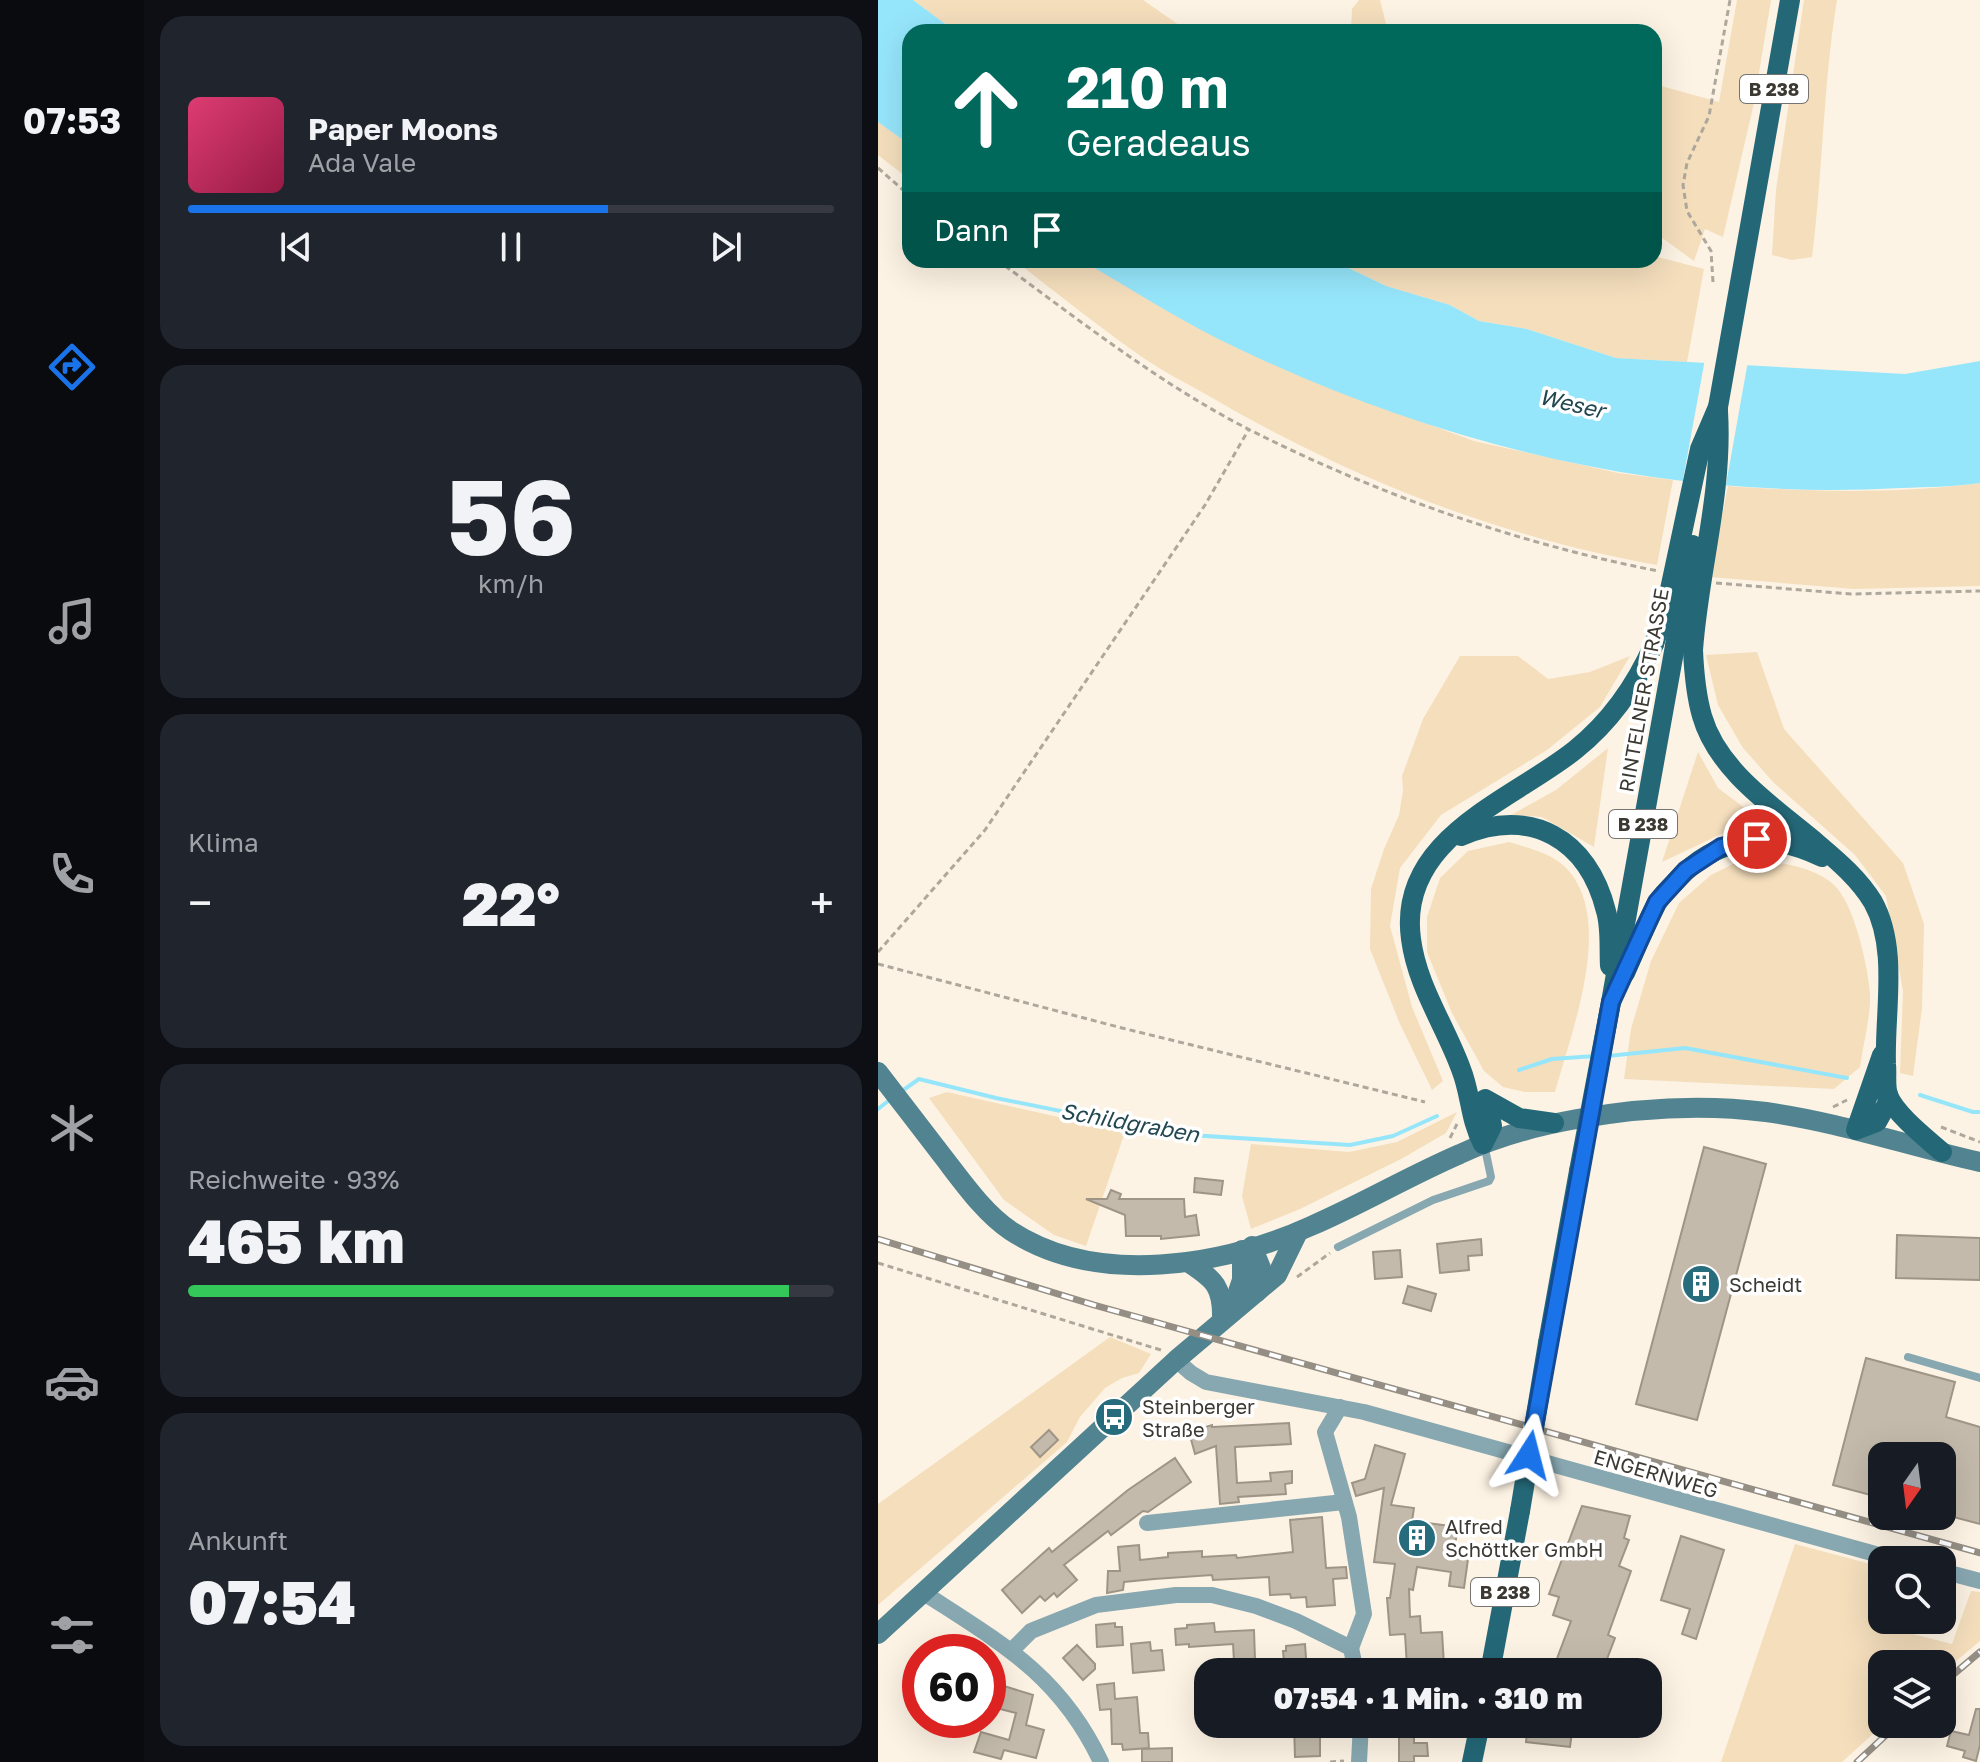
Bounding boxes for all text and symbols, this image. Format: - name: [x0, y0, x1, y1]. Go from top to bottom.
- text: 210 m: [1066, 53, 1228, 120]
- icon: ahead: [934, 56, 1038, 160]
- road number: B 238: [1740, 75, 1808, 103]
- text: 07:53: [23, 99, 121, 142]
- text: Paper Moons: [308, 111, 498, 147]
- text: Geradeaus: [1066, 121, 1251, 164]
- text: Ada Vale: [308, 147, 416, 178]
- icon: arrive: [1025, 208, 1069, 252]
- text: Dann: [934, 212, 1009, 248]
- icon: previous: [274, 225, 318, 269]
- icon: pause: [489, 225, 533, 269]
- icon: next: [704, 225, 748, 269]
- icon: directions: [44, 339, 100, 395]
- water label: Weser: [1537, 382, 1611, 424]
- text: 56: [446, 453, 576, 578]
- text: km/h: [478, 568, 544, 599]
- street label: RINTELNER STRASSE: [1613, 586, 1673, 794]
- icon: music: [44, 593, 100, 649]
- pin: [1723, 805, 1791, 873]
- road number: B 238: [1609, 810, 1677, 838]
- icon: arrive: [1735, 817, 1779, 861]
- text: Klima: [188, 827, 259, 858]
- icon: phone: [44, 846, 100, 902]
- text: 22°: [462, 867, 560, 939]
- text: −: [188, 876, 212, 929]
- text: +: [810, 876, 834, 929]
- water label: Schildgraben: [1059, 1097, 1203, 1148]
- icon: climate: [44, 1100, 100, 1156]
- text: Reichweite · 93%: [188, 1164, 399, 1195]
- text: 465 km: [188, 1204, 405, 1276]
- building icon: Scheidt: [1680, 1263, 1722, 1305]
- place label: Scheidt: [1729, 1272, 1802, 1296]
- icon: car: [44, 1354, 100, 1410]
- place label: Steinberger Straße: [1142, 1394, 1255, 1441]
- bus stop icon: Steinberger Straße: [1093, 1396, 1135, 1438]
- position arrow: [1487, 1413, 1571, 1497]
- north arrow: [1868, 1442, 1956, 1530]
- map controls: [1868, 1442, 1956, 1738]
- street label: ENGERNWEG: [1591, 1444, 1721, 1502]
- place label: Alfred Schöttker GmbH: [1445, 1514, 1603, 1561]
- building icon: Alfred Schöttker GmbH: [1396, 1517, 1438, 1559]
- text: Ankunft: [188, 1525, 288, 1556]
- button: search: [1868, 1546, 1956, 1634]
- text: 07:54: [188, 1565, 356, 1637]
- road number: B 238: [1471, 1578, 1539, 1606]
- icon: filters: [44, 1607, 100, 1663]
- speed limit sign: 60: [902, 1634, 1006, 1738]
- button: layers: [1868, 1650, 1956, 1738]
- text: 07:54 · 1 Min. · 310 m: [1274, 1680, 1583, 1716]

